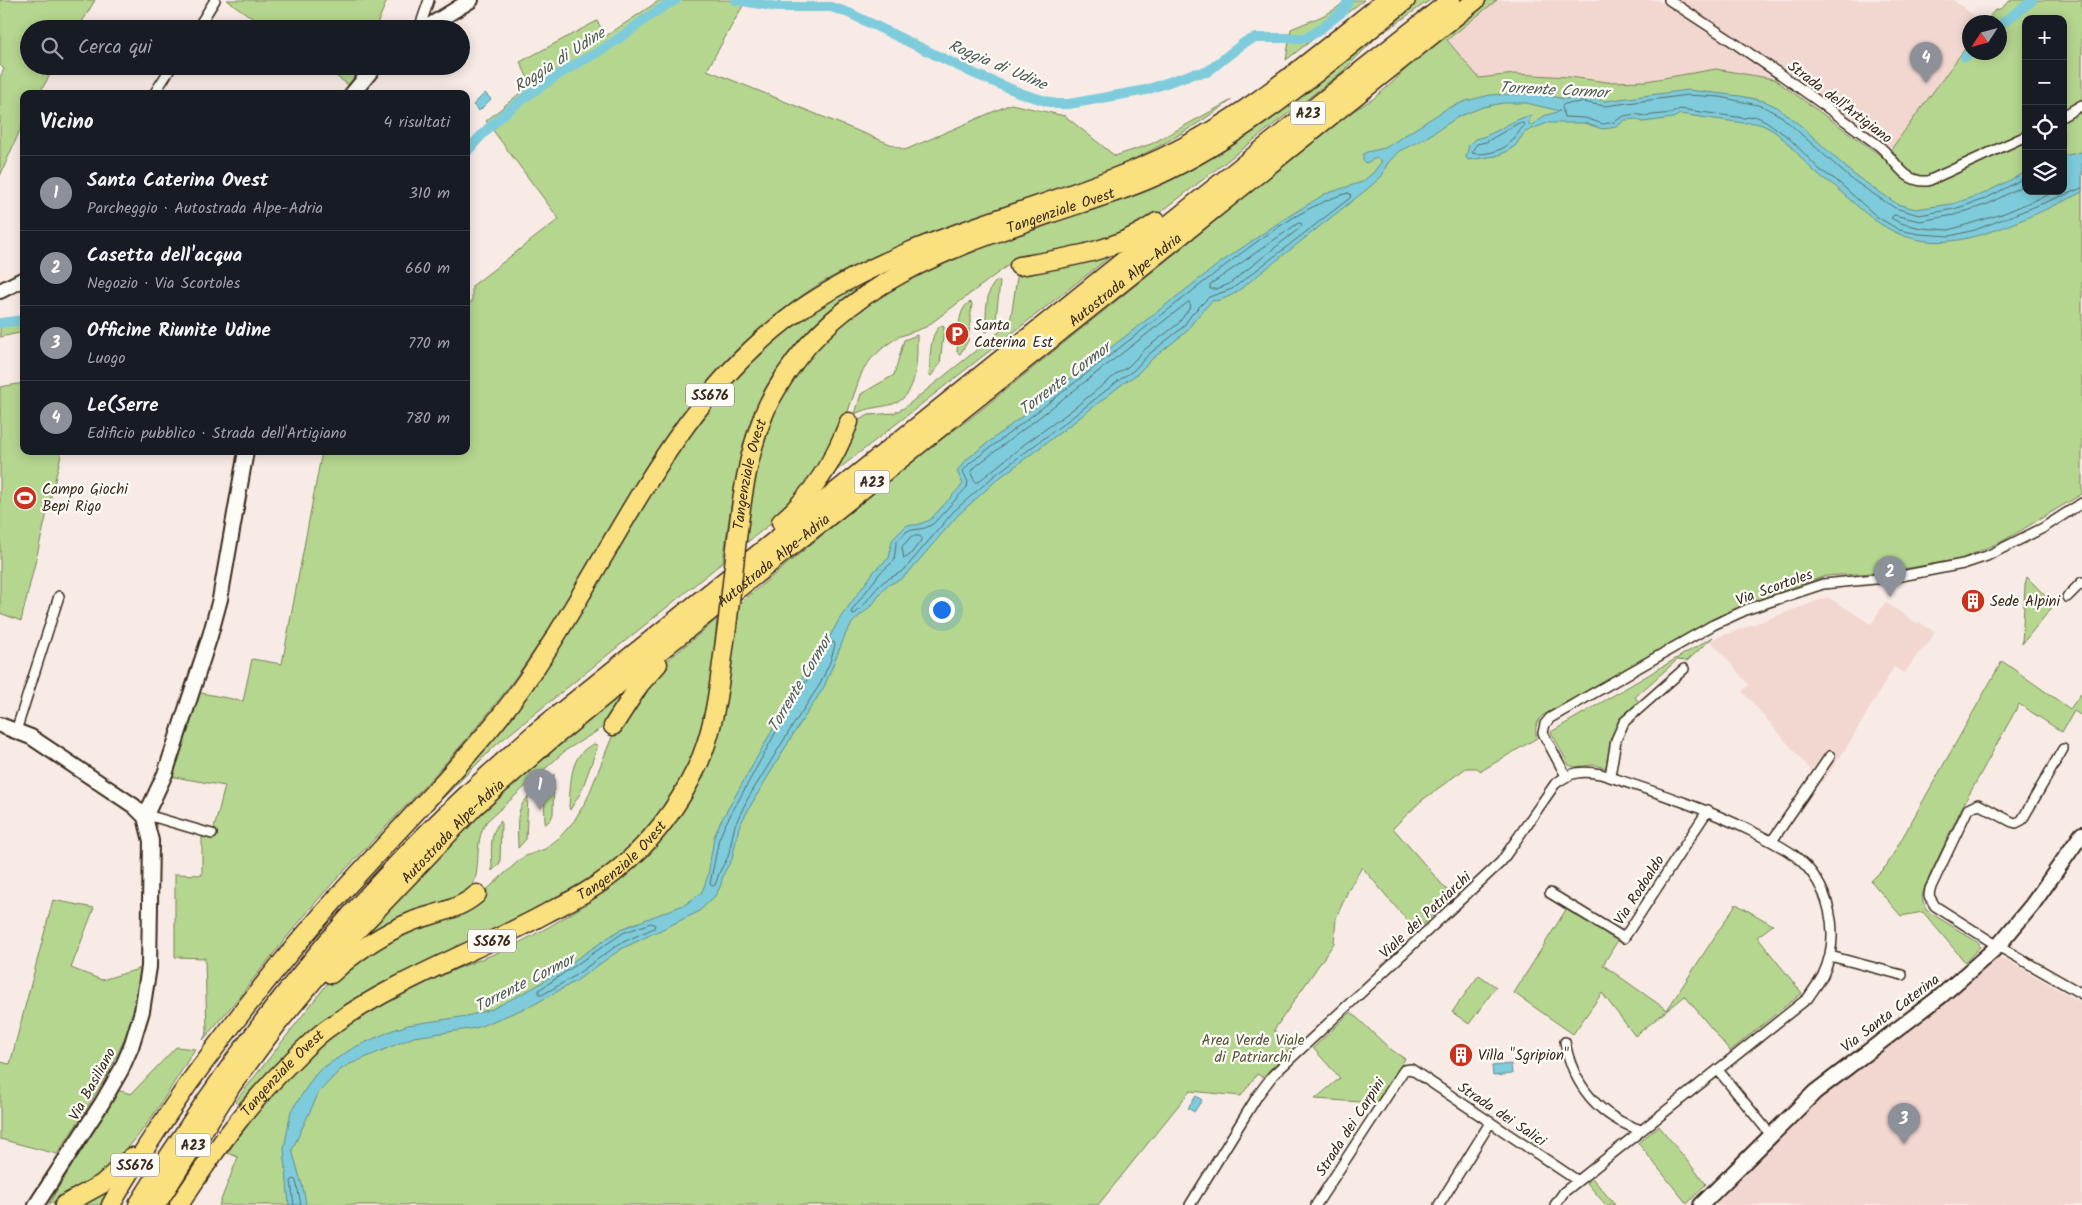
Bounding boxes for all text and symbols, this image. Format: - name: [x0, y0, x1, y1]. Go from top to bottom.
- north arrow: [1962, 15, 2007, 60]
- map controls: [2022, 15, 2067, 195]
- button: +: [2022, 15, 2067, 60]
- search box: [20, 20, 470, 75]
- water label: Roggia di Udine: [509, 20, 612, 99]
- text: Cerca qui: [78, 33, 152, 63]
- water label: Roggia di Udine: [944, 33, 1052, 98]
- icon: search: [38, 34, 66, 62]
- pin: 4: [1910, 42, 1942, 83]
- street label: Strada dell'Artigiano: [1782, 55, 1897, 150]
- button: −: [2022, 60, 2067, 105]
- water label: Torrente Cormor: [1499, 75, 1613, 106]
- road number: A23: [1290, 102, 1326, 125]
- button: locate: [2022, 105, 2067, 150]
- text: Vicino: [40, 106, 94, 139]
- text: 4 risultati: [384, 110, 450, 135]
- button: layers: [2022, 150, 2067, 195]
- text: Santa Caterina Ovest: [87, 166, 268, 196]
- text: 1: [54, 181, 58, 206]
- text: 310 m: [409, 181, 450, 206]
- street label: Tangenziale Ovest: [1003, 182, 1119, 241]
- text: Parcheggio · Autostrada Alpe-Adria: [87, 196, 323, 221]
- street label: Autostrada Alpe-Adria: [1064, 228, 1188, 334]
- text: Casetta dell'acqua: [87, 241, 242, 271]
- text: 2: [51, 256, 61, 281]
- text: 660 m: [405, 256, 450, 281]
- text: Negozio · Via Scortoles: [87, 271, 240, 296]
- place label: Santa Caterina Est: [974, 314, 1053, 355]
- text: Officine Riunite Udine: [87, 316, 271, 346]
- parking icon: Santa Caterina Est: [944, 321, 970, 347]
- text: 3: [52, 331, 60, 356]
- text: 770 m: [408, 331, 450, 356]
- water label: Torrente Cormor: [1014, 334, 1119, 422]
- text: Luogo: [87, 346, 126, 371]
- road number: SS676: [686, 384, 734, 406]
- text: Le(Serre: [87, 391, 159, 421]
- text: 4: [52, 406, 60, 431]
- text: 780 m: [406, 406, 450, 431]
- street label: Tangenziale Ovest: [727, 415, 774, 531]
- text: Edificio pubblico · Strada dell'Artigiano: [87, 421, 347, 446]
- road number: A23: [854, 471, 890, 494]
- place label: Campo Giochi Bepi Rigo: [42, 478, 129, 519]
- sports icon: Campo Giochi Bepi Rigo: [12, 485, 38, 511]
- street label: Autostrada Alpe-Adria: [712, 508, 836, 614]
- pin: 2: [1874, 556, 1906, 597]
- street label: Via Scortoles: [1732, 563, 1817, 613]
- building icon: Sede Alpini: [1960, 588, 1986, 614]
- place label: Sede Alpini: [1990, 590, 2061, 614]
- your location: [929, 597, 955, 623]
- water label: Torrente Cormor: [761, 627, 841, 737]
- pin: 1: [524, 769, 556, 810]
- street label: Autostrada Alpe-Adria: [396, 774, 511, 890]
- street label: Tangenziale Ovest: [573, 816, 673, 908]
- street label: Via Rodoaldo: [1608, 851, 1672, 930]
- street label: Viale dei Patriarchi: [1374, 866, 1478, 965]
- road number: SS676: [468, 929, 516, 952]
- water label: Torrente Cormor: [470, 946, 582, 1019]
- street label: Via Santa Caterina: [1836, 969, 1945, 1059]
- street label: Tangenziale Ovest: [235, 1024, 330, 1123]
- park label: Area Verde Viale di Patriarchi: [1202, 1029, 1305, 1070]
- building icon: Villa "Sgripion": [1448, 1042, 1474, 1068]
- street label: Via Basiliano: [63, 1043, 123, 1125]
- place label: Villa "Sgripion": [1478, 1044, 1569, 1068]
- street label: Strada dei Carpini: [1310, 1072, 1393, 1182]
- street label: Strada dei Salici: [1452, 1076, 1552, 1154]
- pin: 3: [1888, 1103, 1920, 1144]
- road number: A23: [176, 1134, 210, 1156]
- road number: SS676: [111, 1154, 159, 1176]

